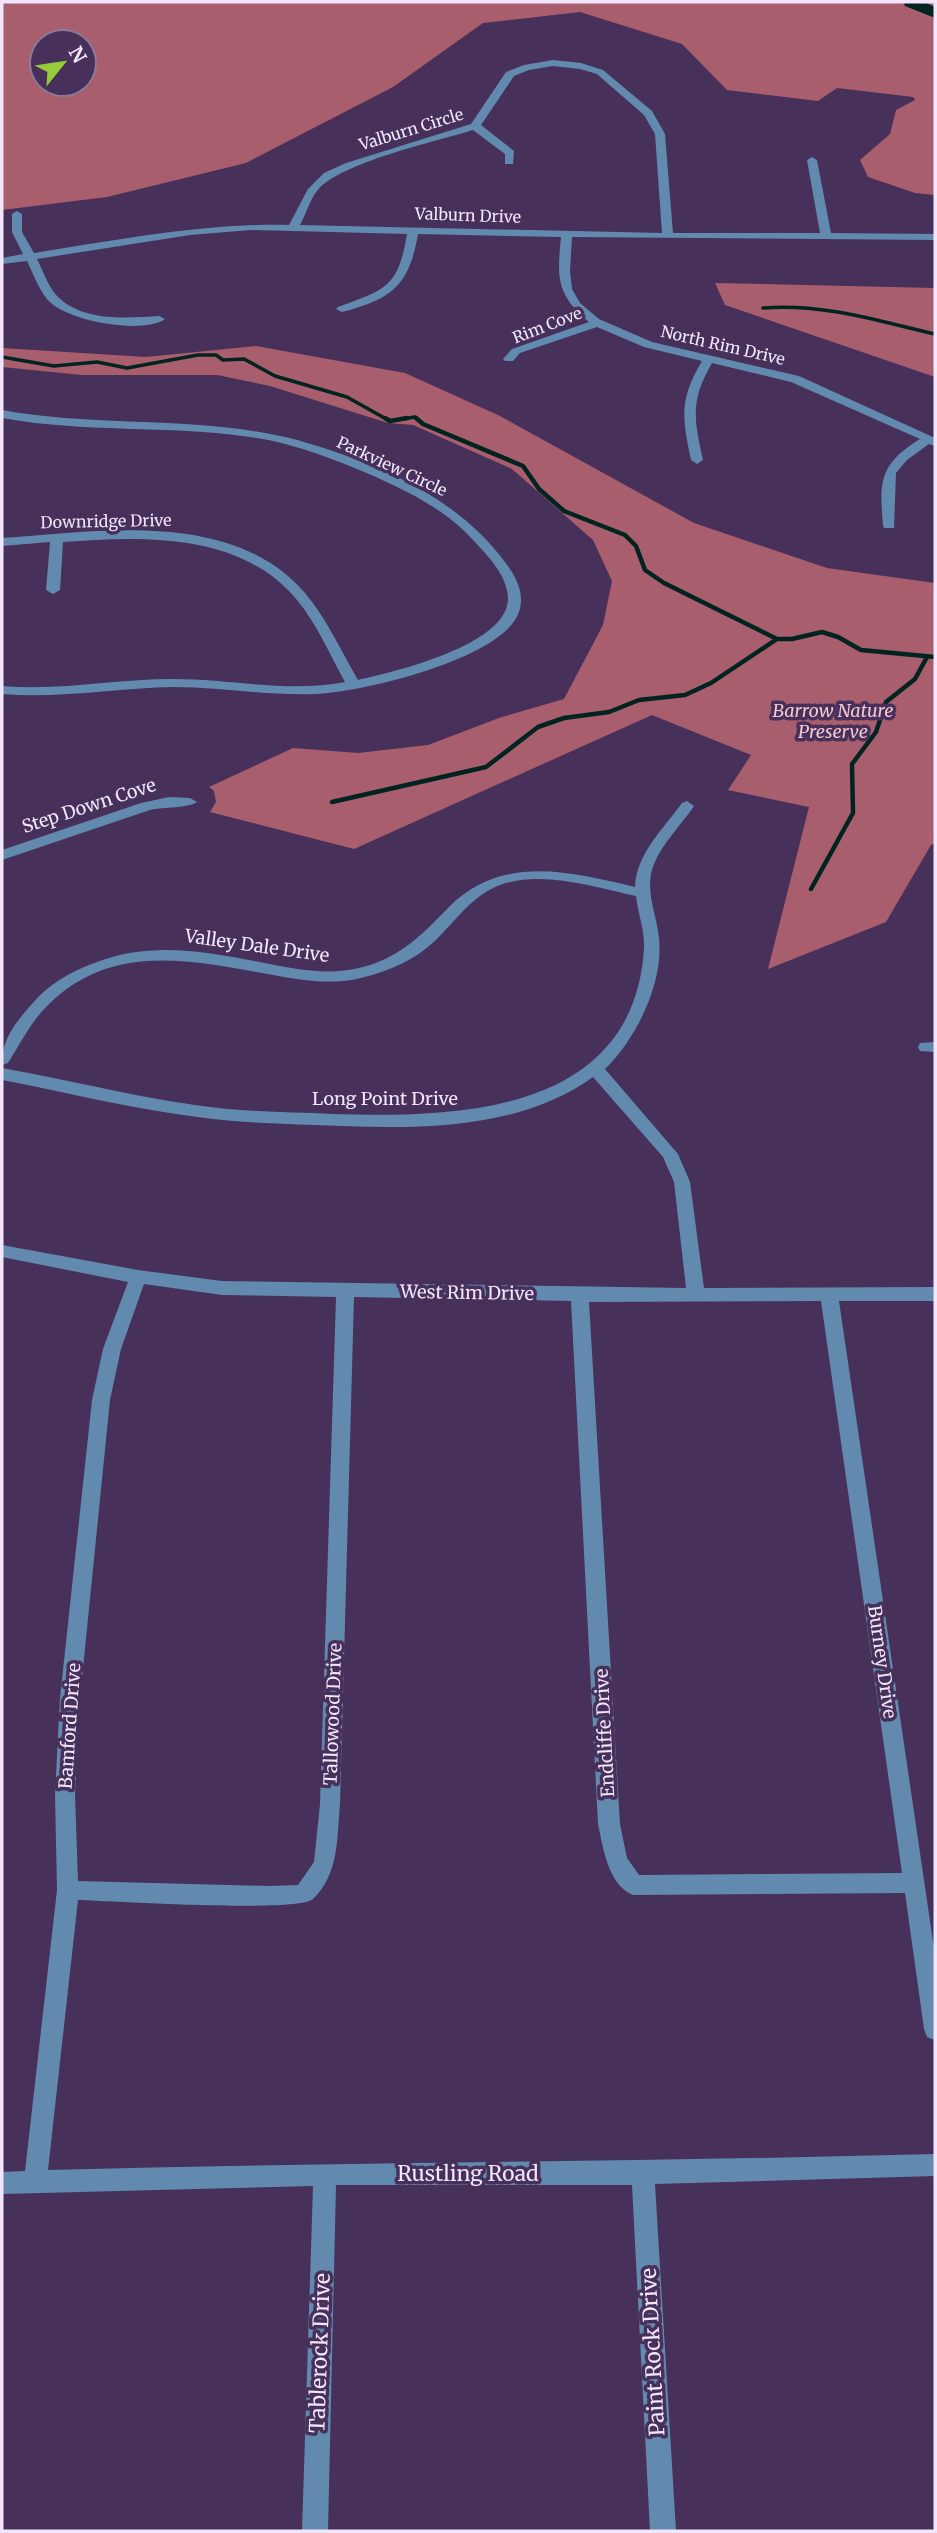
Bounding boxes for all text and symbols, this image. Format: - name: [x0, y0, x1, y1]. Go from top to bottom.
- north arrow: [28, 28, 98, 98]
- text: N: [64, 42, 92, 67]
- street label: Valburn Circle: [356, 104, 466, 155]
- street label: Valburn Drive: [414, 203, 521, 227]
- street label: Rim Cove: [509, 303, 585, 347]
- street label: North Rim Drive: [659, 321, 787, 369]
- street label: Parkview Circle: [334, 432, 450, 500]
- street label: Downridge Drive: [40, 510, 172, 532]
- park label: Barrow Nature Preserve: [772, 699, 894, 743]
- street label: Step Down Cove: [19, 773, 159, 838]
- street label: Valley Dale Drive: [182, 924, 331, 967]
- street label: Long Point Drive: [312, 1087, 458, 1110]
- street label: West Rim Drive: [399, 1280, 534, 1305]
- street label: Burney Drive: [863, 1604, 902, 1720]
- street label: Tallowood Drive: [319, 1642, 346, 1786]
- street label: Bamford Drive: [54, 1662, 85, 1790]
- street label: Endcliffe Drive: [590, 1668, 619, 1798]
- street label: Rustling Road: [397, 2160, 539, 2187]
- street label: Paint Rock Drive: [635, 2267, 670, 2437]
- street label: Tablerock Drive: [303, 2273, 336, 2433]

